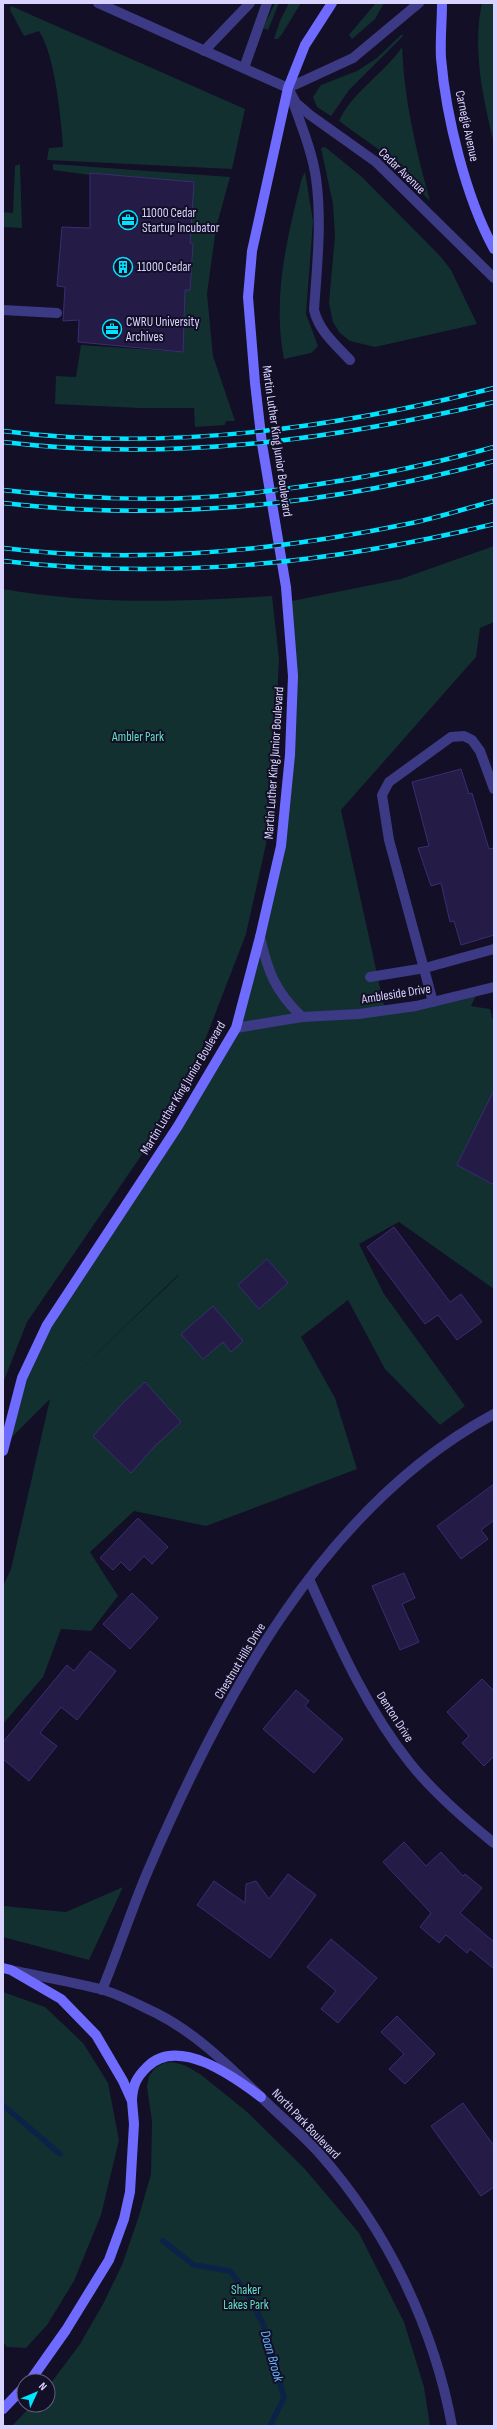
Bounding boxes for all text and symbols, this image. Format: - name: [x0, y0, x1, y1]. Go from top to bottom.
- street label: Carnegie Avenue: [452, 89, 482, 163]
- street label: Cedar Avenue: [375, 145, 429, 197]
- place label: 11000 Cedar Startup Incubator: [142, 205, 220, 236]
- office icon: 11000 Cedar Startup Incubator: [117, 209, 139, 231]
- building icon: 11000 Cedar: [112, 256, 134, 278]
- place label: 11000 Cedar: [137, 259, 191, 275]
- place label: CWRU University Archives: [125, 314, 199, 345]
- office icon: CWRU University Archives: [101, 318, 123, 340]
- street label: Martin Luther King Junior Boulevard: [258, 364, 296, 518]
- street label: Martin Luther King Junior Boulevard: [261, 686, 287, 840]
- park label: Ambler Park: [111, 729, 164, 745]
- street label: Ambleside Drive: [359, 981, 432, 1008]
- street label: Martin Luther King Junior Boulevard: [137, 1018, 229, 1158]
- street label: Chestnut Hills Drive: [211, 1620, 269, 1702]
- street label: Denton Drive: [373, 1689, 417, 1745]
- street label: North Park Boulevard: [268, 2086, 344, 2162]
- park label: Shaker Lakes Park: [223, 2282, 269, 2313]
- water label: Doan Brook: [257, 2328, 288, 2384]
- north arrow: [16, 2373, 56, 2413]
- text: N: [36, 2380, 50, 2393]

